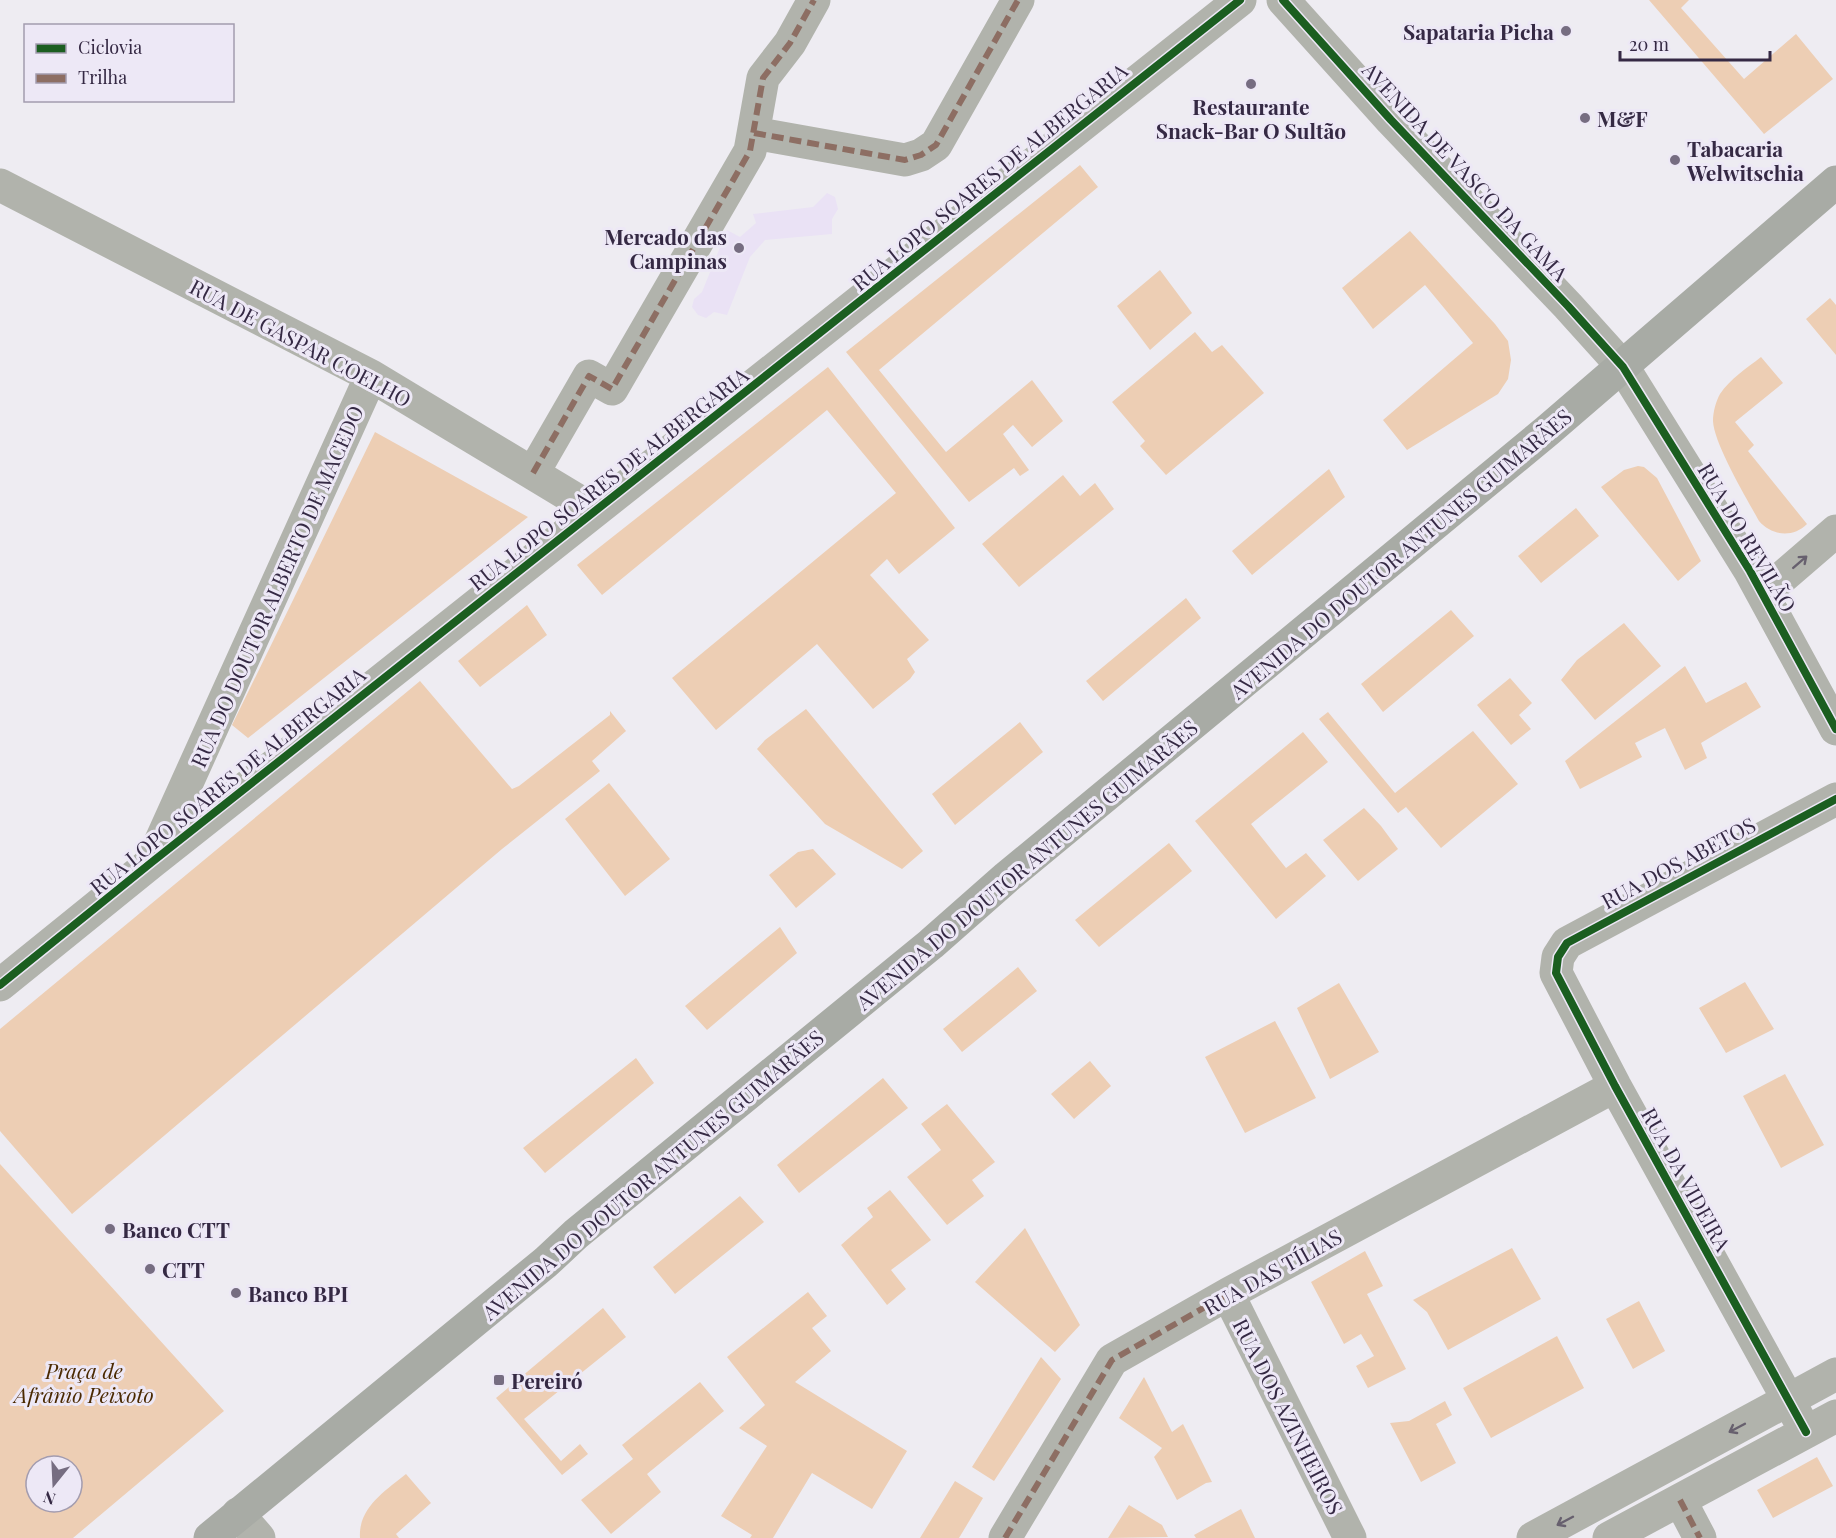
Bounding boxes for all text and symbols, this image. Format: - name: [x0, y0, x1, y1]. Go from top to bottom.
- place label: Sapataria Picha: [1403, 17, 1554, 45]
- legend: [24, 24, 234, 102]
- marker: Sapataria Picha: [1559, 24, 1573, 38]
- scale bar: [1620, 24, 1770, 62]
- text: 20 m: [1629, 32, 1669, 56]
- text: Ciclovia: [78, 35, 142, 59]
- street label: RUA LOPO SOARES DE ALBERGARIA: [845, 55, 1133, 296]
- street label: AVENIDA DE VASCO DA GAMA: [1356, 55, 1576, 287]
- text: Trilha: [78, 65, 127, 89]
- marker: Restaurante Snack-Bar O Sultão: [1244, 77, 1258, 91]
- place label: Restaurante Snack-Bar O Sultão: [1156, 92, 1346, 144]
- place label: M&F: [1597, 104, 1648, 132]
- marker: M&F: [1578, 111, 1592, 125]
- place label: Tabacaria Welwitschia: [1686, 134, 1804, 186]
- marker: Tabacaria Welwitschia: [1668, 153, 1682, 167]
- place label: Mercado das Campinas: [604, 222, 727, 274]
- marker: Mercado das Campinas: [732, 241, 746, 255]
- street label: RUA DE GASPAR COELHO: [185, 272, 417, 412]
- street label: RUA LOPO SOARES DE ALBERGARIA: [463, 360, 754, 596]
- street label: RUA DO DOUTOR ALBERTO DE MACEDO: [183, 401, 369, 771]
- street label: AVENIDA DO DOUTOR ANTUNES GUIMARÃES: [1223, 402, 1577, 705]
- street label: RUA DO REVILÃO: [1692, 457, 1804, 617]
- one-way arrow: [1792, 556, 1808, 569]
- street label: RUA LOPO SOARES DE ALBERGARIA: [83, 659, 371, 900]
- street label: AVENIDA DO DOUTOR ANTUNES GUIMARÃES: [849, 713, 1203, 1016]
- street label: RUA DOS ABETOS: [1596, 810, 1760, 914]
- street label: AVENIDA DO DOUTOR ANTUNES GUIMARÃES: [475, 1023, 829, 1326]
- street label: RUA DA VIDEIRA: [1636, 1102, 1738, 1257]
- place label: Banco CTT: [122, 1215, 230, 1243]
- street label: RUA DAS TÍLIAS: [1198, 1221, 1346, 1321]
- marker: Banco CTT: [103, 1222, 117, 1236]
- place label: CTT: [162, 1255, 205, 1283]
- marker: CTT: [143, 1262, 157, 1276]
- place label: Banco BPI: [248, 1279, 348, 1307]
- marker: Banco BPI: [229, 1286, 243, 1300]
- street label: RUA DOS AZINHEIROS: [1227, 1313, 1351, 1519]
- park label: Praça de Afrânio Peixoto: [12, 1356, 154, 1408]
- place label: Pereiró: [511, 1366, 583, 1394]
- marker: Pereiró: [492, 1373, 506, 1387]
- one-way arrow: [1728, 1423, 1746, 1434]
- north arrow: [24, 1454, 84, 1514]
- text: N: [40, 1487, 58, 1511]
- one-way arrow: [1557, 1515, 1574, 1527]

